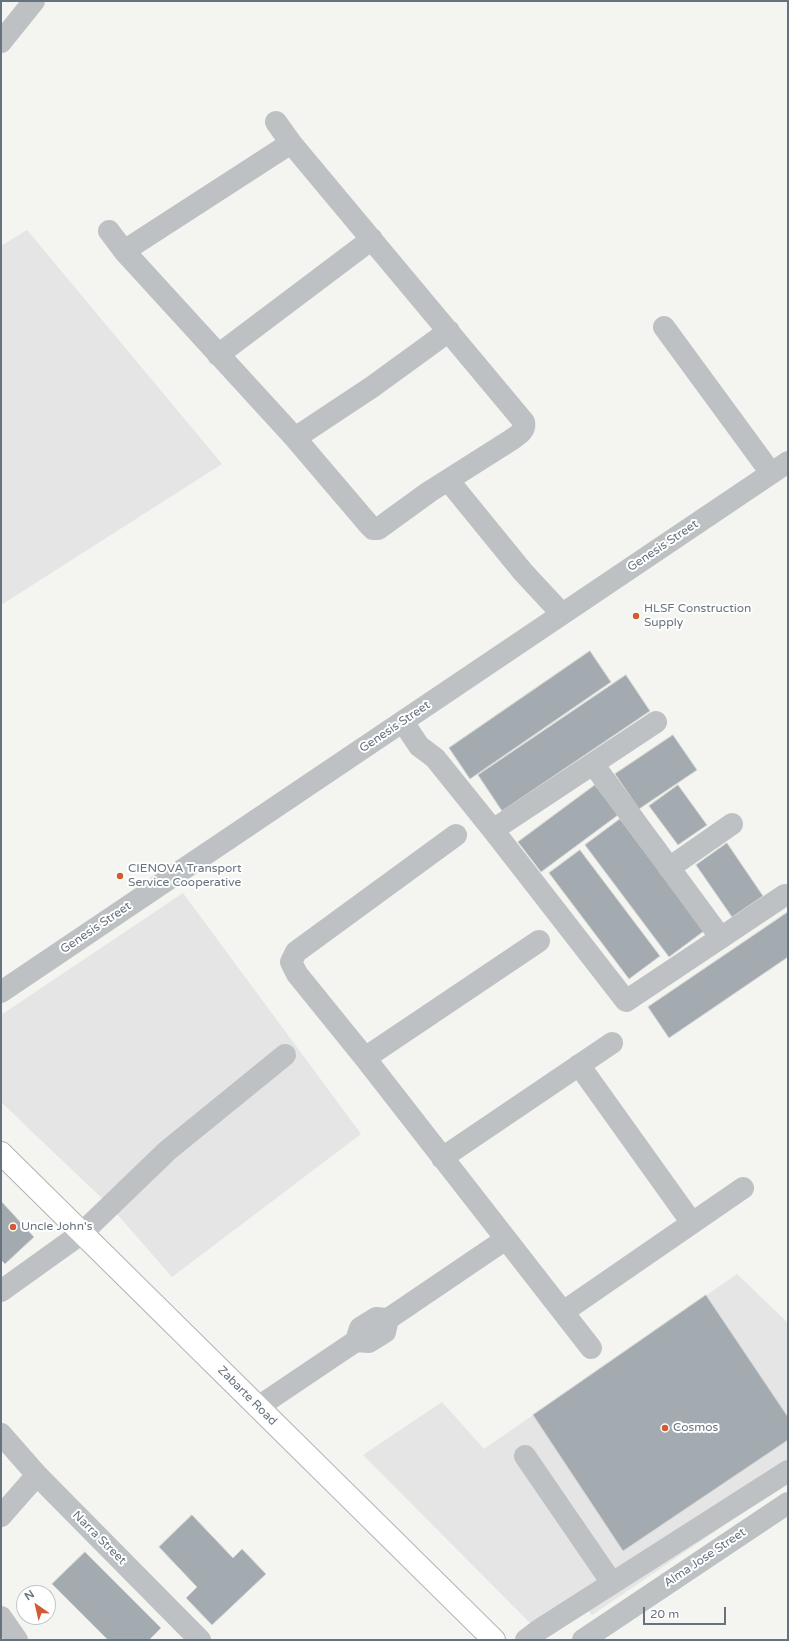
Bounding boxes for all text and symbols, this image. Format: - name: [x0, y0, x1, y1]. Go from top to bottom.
- street label: Genesis Street: [625, 517, 701, 575]
- place label: HLSF Construction Supply: [644, 602, 751, 630]
- marker: HLSF Construction Supply: [631, 611, 641, 621]
- street label: Genesis Street: [357, 698, 433, 756]
- place label: CIENOVA Transport Service Cooperative: [128, 862, 242, 890]
- marker: CIENOVA Transport Service Cooperative: [115, 871, 125, 881]
- street label: Genesis Street: [58, 899, 134, 957]
- place label: Uncle John's: [21, 1220, 92, 1234]
- marker: Uncle John's: [8, 1222, 18, 1232]
- street label: Zabarte Road: [214, 1363, 280, 1429]
- place label: Cosmos: [673, 1421, 718, 1435]
- marker: Cosmos: [660, 1423, 670, 1433]
- street label: Narra Street: [69, 1508, 129, 1568]
- street label: Alma Jose Street: [661, 1525, 749, 1591]
- north arrow: [16, 1585, 56, 1625]
- text: N: [22, 1588, 37, 1603]
- scale bar: [645, 1599, 728, 1625]
- text: 20 m: [650, 1607, 679, 1621]

